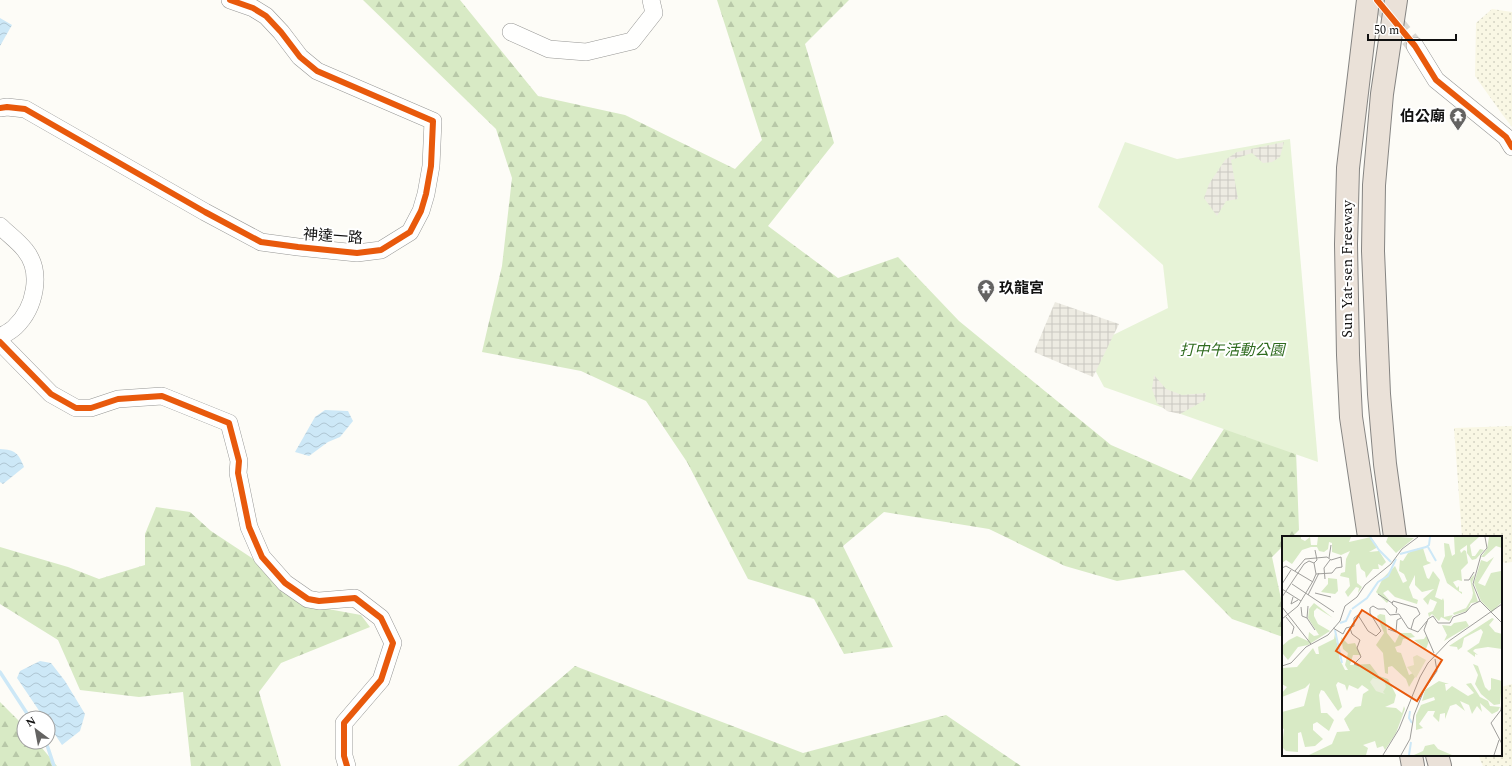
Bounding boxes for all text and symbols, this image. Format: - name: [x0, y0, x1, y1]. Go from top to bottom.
- scale bar: [1368, 16, 1456, 42]
- text: 50 m: [1374, 21, 1399, 40]
- place label: 伯公廟: [1400, 105, 1445, 128]
- temple icon: 伯公廟: [1448, 106, 1468, 131]
- street label: Sun Yat-sen Freeway: [1336, 199, 1359, 338]
- street label: 神達一路: [302, 223, 364, 250]
- place label: 玖龍宮: [999, 277, 1044, 300]
- temple icon: 玖龍宮: [976, 278, 996, 303]
- park label: 打中午活動公園: [1179, 339, 1286, 362]
- inset map: [1282, 536, 1502, 756]
- north arrow: [16, 710, 56, 750]
- text: N: [23, 712, 39, 732]

